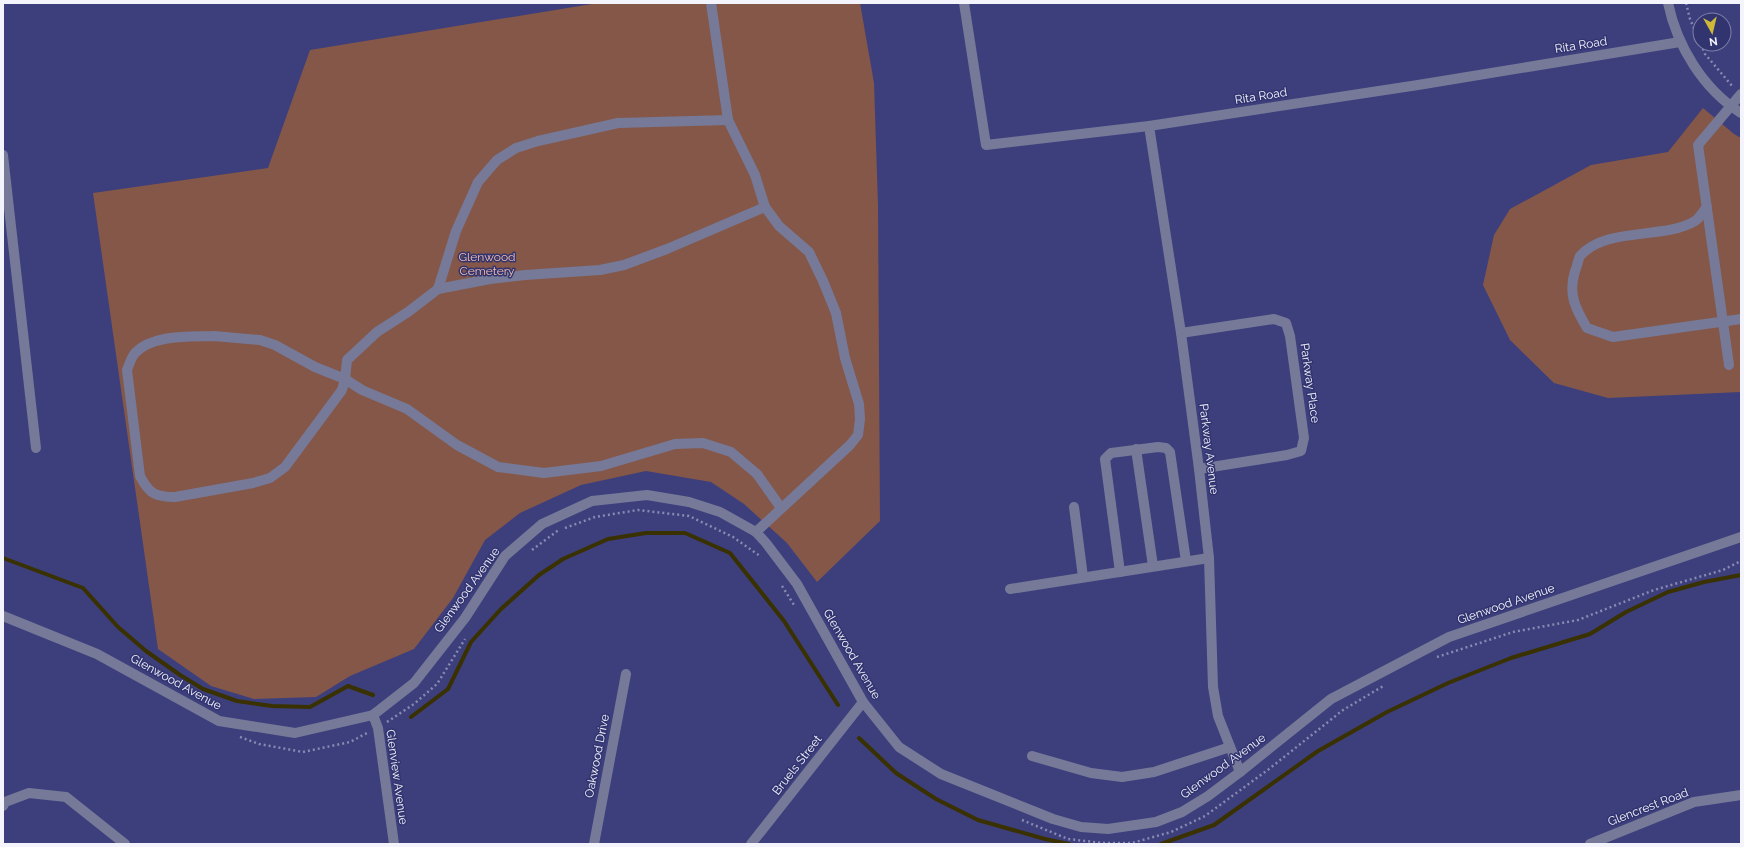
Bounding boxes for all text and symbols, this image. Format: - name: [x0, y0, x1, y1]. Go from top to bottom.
- north arrow: [1692, 12, 1732, 52]
- street label: Rita Road: [1554, 34, 1608, 56]
- text: N: [1708, 34, 1718, 48]
- street label: Rita Road: [1234, 85, 1288, 107]
- park label: Glenwood Cemetery: [458, 250, 516, 278]
- street label: Parkway Place: [1297, 342, 1323, 424]
- street label: Parkway Avenue: [1196, 403, 1222, 495]
- street label: Glenwood Avenue: [431, 545, 503, 635]
- street label: Glenwood Avenue: [1456, 581, 1556, 627]
- street label: Glenwood Avenue: [820, 606, 884, 702]
- street label: Glenwood Avenue: [128, 651, 224, 713]
- street label: Oakwood Drive: [582, 713, 612, 799]
- street label: Glenview Avenue: [383, 729, 411, 825]
- street label: Glenwood Avenue: [1178, 730, 1268, 802]
- street label: Bruels Street: [769, 732, 825, 798]
- street label: Glencrest Road: [1606, 785, 1690, 829]

